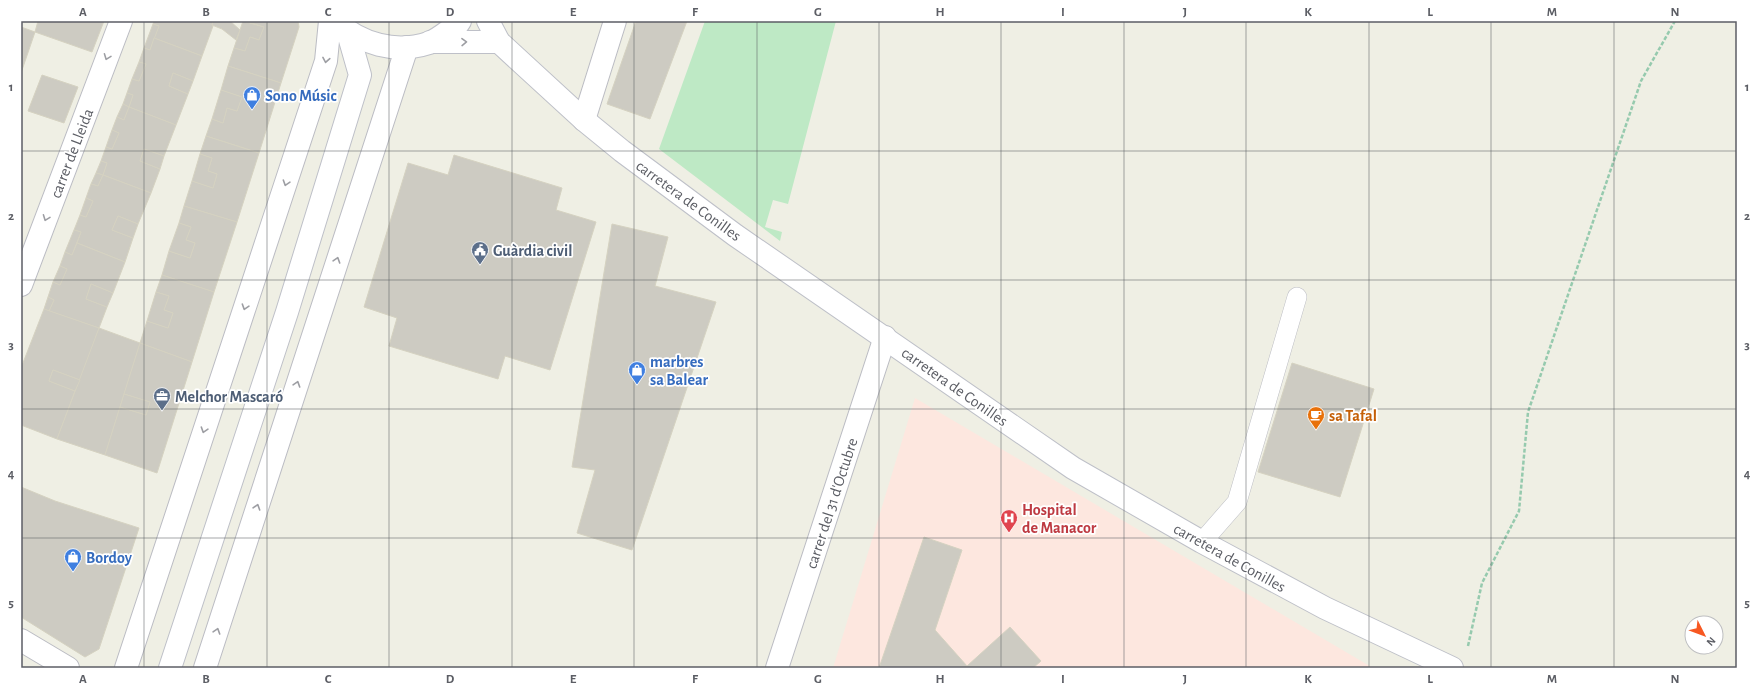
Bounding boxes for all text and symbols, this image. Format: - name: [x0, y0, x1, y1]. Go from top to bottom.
- text: A: [79, 6, 87, 19]
- text: B: [202, 6, 210, 19]
- text: C: [325, 6, 332, 19]
- text: D: [446, 6, 455, 19]
- text: E: [570, 6, 577, 19]
- text: F: [692, 6, 699, 19]
- text: G: [814, 6, 822, 19]
- text: H: [935, 6, 945, 19]
- text: I: [1061, 6, 1065, 19]
- text: J: [1183, 6, 1187, 19]
- text: K: [1304, 6, 1312, 19]
- text: L: [1427, 6, 1433, 19]
- text: M: [1547, 6, 1557, 19]
- text: N: [1670, 6, 1680, 19]
- one-way arrow: [461, 38, 467, 46]
- one-way arrow: [103, 54, 111, 61]
- one-way arrow: [322, 57, 330, 63]
- text: 1: [9, 81, 13, 94]
- text: 1: [1745, 81, 1749, 94]
- shop icon: Sono Músic: [242, 85, 262, 110]
- place label: Sono Músic: [265, 88, 337, 104]
- street label: carrer de Lleida: [48, 106, 96, 200]
- street label: carretera de Conilles: [633, 157, 744, 244]
- one-way arrow: [282, 180, 291, 187]
- text: 2: [8, 210, 14, 223]
- text: 2: [1744, 210, 1750, 223]
- one-way arrow: [43, 215, 51, 222]
- public building icon: Guàrdia civil: [470, 240, 490, 265]
- place label: Guàrdia civil: [493, 243, 572, 259]
- one-way arrow: [333, 257, 341, 264]
- one-way arrow: [241, 303, 250, 310]
- text: 3: [8, 339, 14, 352]
- text: 3: [1744, 339, 1750, 352]
- street label: carretera de Conilles: [898, 344, 1010, 429]
- place label: marbres sa Balear: [650, 354, 709, 388]
- shop icon: marbres sa Balear: [627, 360, 647, 385]
- one-way arrow: [292, 380, 301, 387]
- office icon: Melchor Mascaró: [152, 386, 172, 411]
- place label: Melchor Mascaró: [175, 389, 283, 405]
- cafe icon: sa Tafal: [1306, 405, 1326, 430]
- place label: sa Tafal: [1329, 408, 1377, 424]
- one-way arrow: [201, 427, 209, 434]
- street label: carrer del 31 d'Octubre: [803, 436, 861, 571]
- text: 4: [8, 468, 15, 481]
- text: 4: [1744, 468, 1751, 481]
- place label: Hospital de Manacor: [1022, 502, 1097, 536]
- one-way arrow: [252, 504, 261, 511]
- hospital icon: Hospital de Manacor: [999, 508, 1019, 533]
- street label: carretera de Conilles: [1171, 520, 1288, 595]
- shop icon: Bordoy: [63, 547, 83, 572]
- place label: Bordoy: [86, 550, 133, 567]
- text: 5: [8, 597, 14, 610]
- text: 5: [1744, 597, 1750, 610]
- north arrow: [1684, 615, 1724, 655]
- one-way arrow: [212, 628, 221, 635]
- text: N: [1704, 635, 1718, 648]
- text: A: [79, 673, 87, 686]
- text: B: [202, 673, 210, 686]
- text: C: [325, 673, 332, 686]
- text: D: [446, 673, 455, 686]
- text: E: [570, 673, 577, 686]
- text: F: [692, 673, 699, 686]
- text: G: [814, 673, 822, 686]
- text: H: [935, 673, 945, 686]
- text: I: [1061, 673, 1065, 686]
- text: J: [1183, 673, 1187, 686]
- text: K: [1304, 673, 1312, 686]
- text: L: [1427, 673, 1433, 686]
- text: M: [1547, 673, 1557, 686]
- text: N: [1670, 673, 1680, 686]

